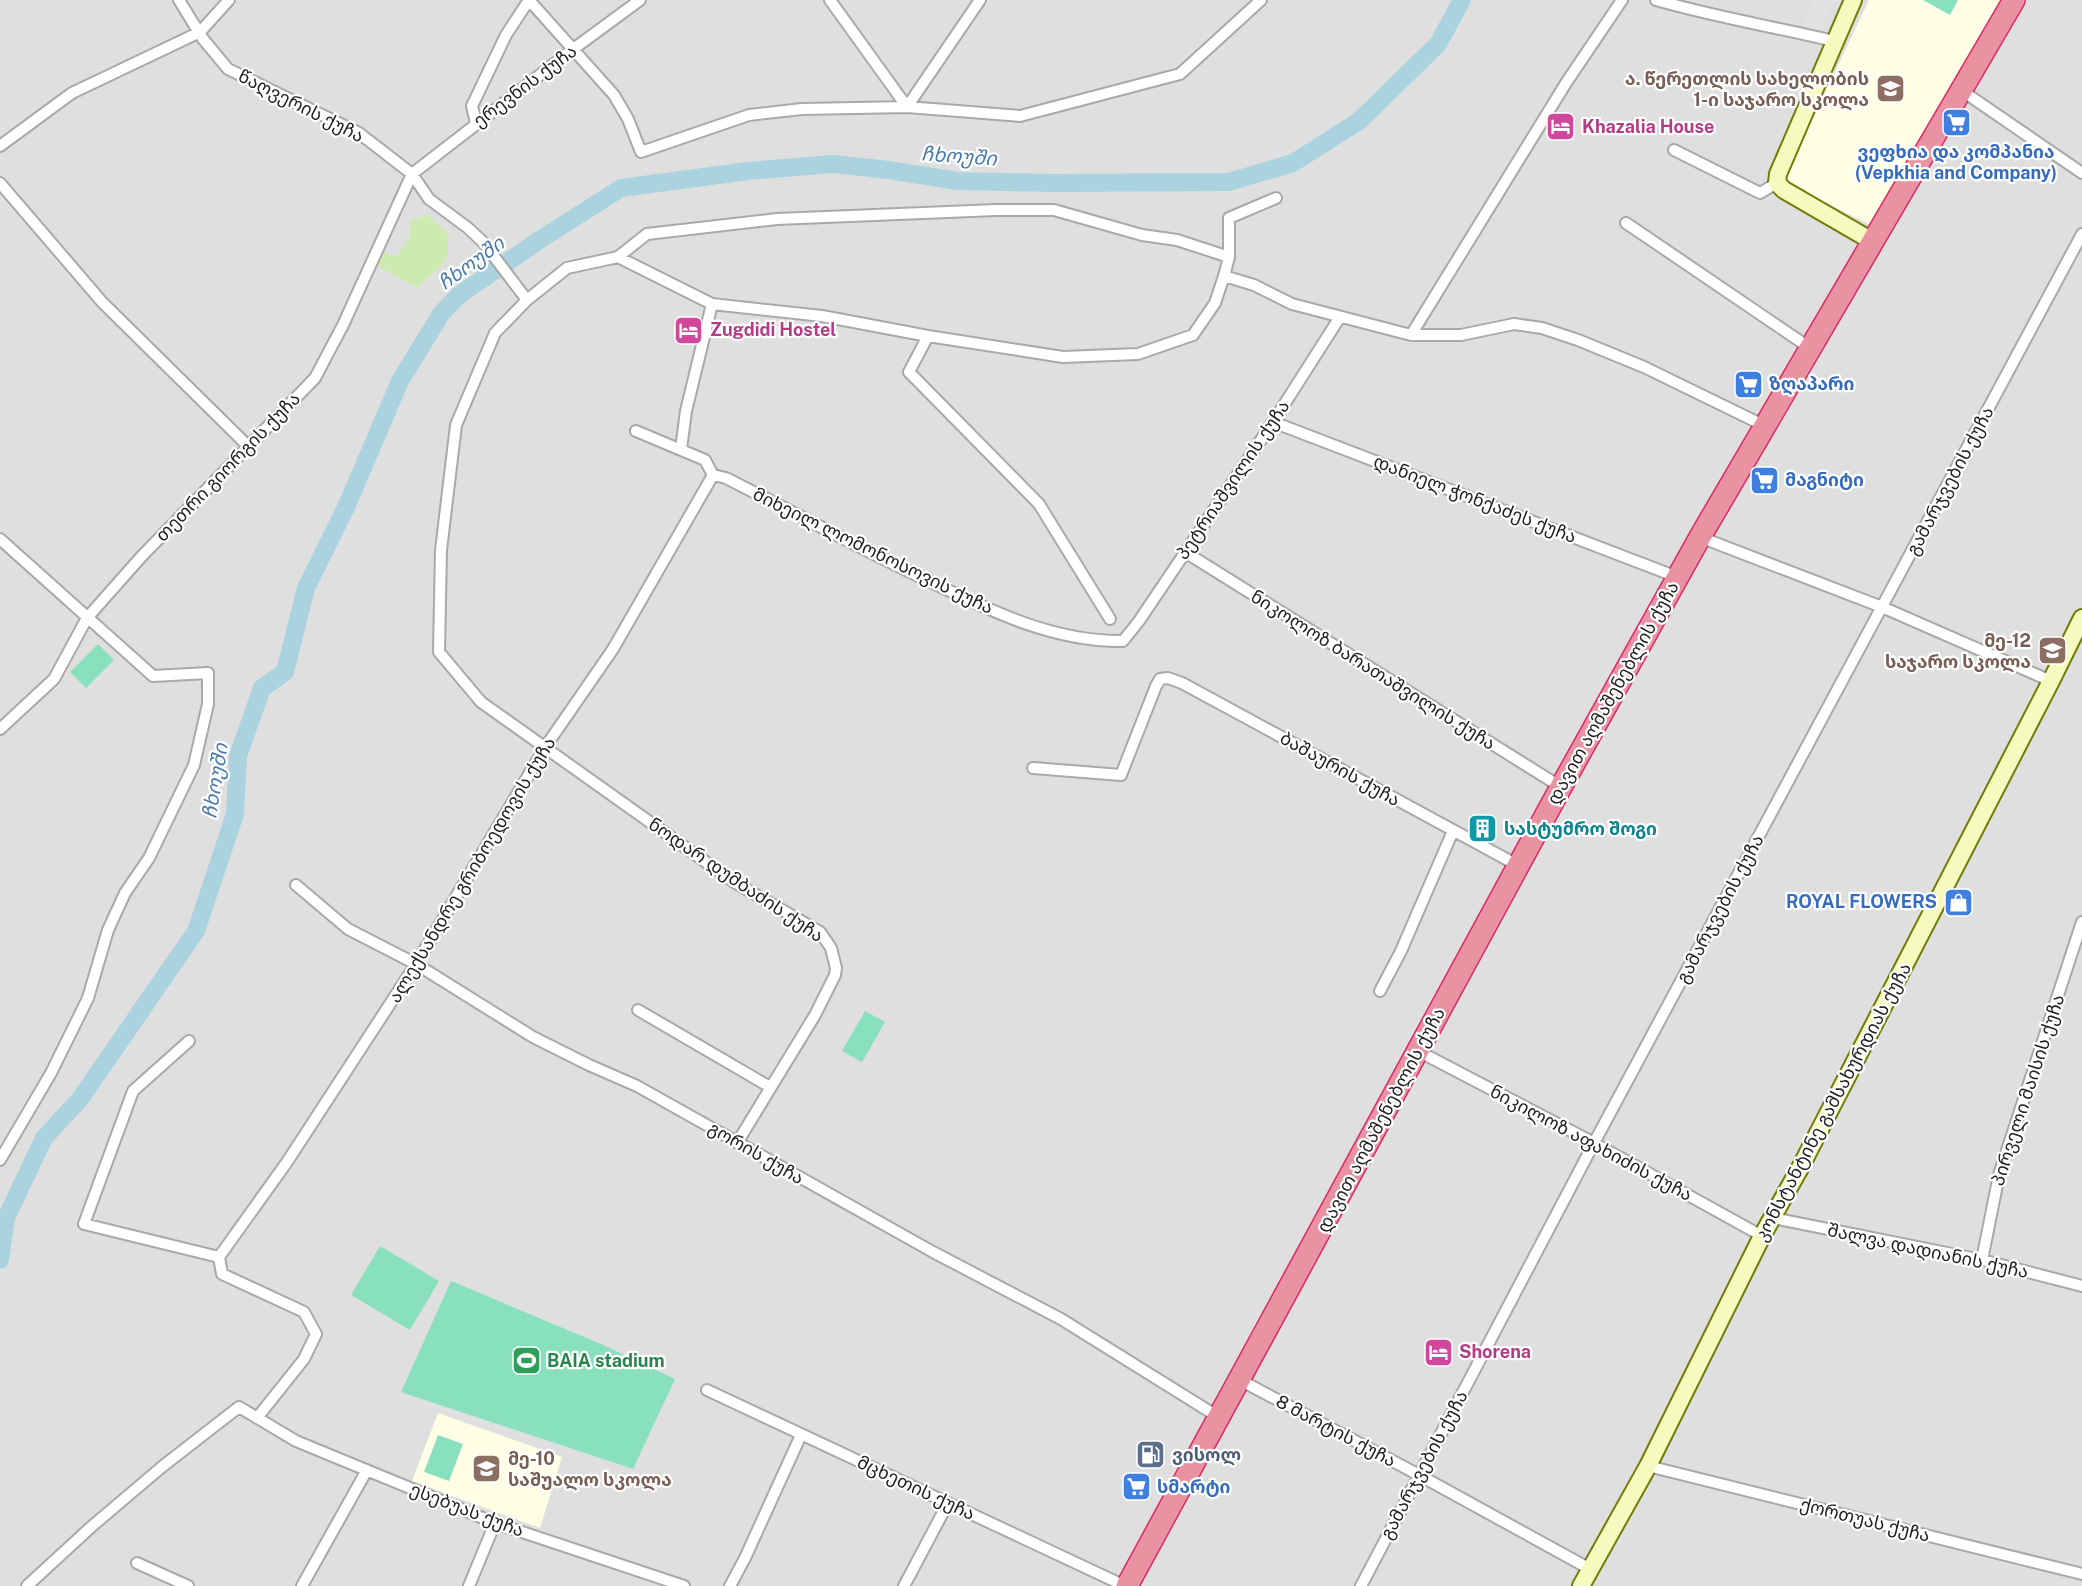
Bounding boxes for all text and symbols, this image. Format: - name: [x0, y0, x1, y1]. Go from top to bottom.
- street label: ერევნის ქუჩა: [469, 40, 581, 132]
- street label: წაღვერის ქუჩა: [234, 65, 368, 147]
- place label: ა. წერეთლის სახელობის 1-ი საჯარო სკოლა: [1625, 68, 1869, 111]
- school or university icon: ა. წერეთლის სახელობის 1-ი საჯარო სკოლა: [1874, 73, 1906, 105]
- supermarket icon: ვეფხია და კომპანია (Vepkhia and Company): [1940, 107, 1972, 139]
- hotel icon: Khazalia House: [1545, 111, 1577, 143]
- place label: Khazalia House: [1582, 116, 1714, 137]
- water label: ჩხოუში: [920, 141, 999, 171]
- place label: ვეფხია და კომპანია (Vepkhia and Company): [1855, 141, 2057, 183]
- water label: ჩხოუში: [433, 230, 510, 295]
- hotel icon: Zugdidi Hostel: [673, 314, 705, 346]
- place label: Zugdidi Hostel: [710, 319, 836, 340]
- supermarket icon: ზღაპარი: [1732, 368, 1764, 400]
- place label: ზღაპარი: [1769, 373, 1855, 395]
- street label: თეთრი გიორგის ქუჩა: [151, 388, 305, 546]
- street label: პეტრიაშვილის ქუჩა: [1171, 396, 1295, 564]
- street label: გამარჯვების ქუჩა: [1901, 403, 1999, 559]
- street label: დანიელ ჭონქაძეს ქუჩა: [1370, 450, 1580, 548]
- supermarket icon: მაგნიტი: [1748, 464, 1780, 496]
- place label: მაგნიტი: [1785, 469, 1864, 490]
- street label: მიხეილ ლომონოსოვის ქუჩა: [749, 483, 997, 619]
- street label: დავით აღმაშენებლის ქუჩა: [1542, 578, 1684, 808]
- street label: ნიკოლოზ ბარათაშვილის ქუჩა: [1247, 585, 1499, 755]
- place label: მე-12 საჯარო სკოლა: [1885, 630, 2031, 673]
- school or university icon: მე-12 საჯარო სკოლა: [2036, 635, 2068, 667]
- street label: ბაშაურის ქუჩა: [1276, 727, 1404, 811]
- street label: ალექსანდრე გრიბოედოვის ქუჩა: [384, 733, 560, 1007]
- water label: ჩხოუში: [197, 740, 233, 820]
- street label: ნოდარ დუმბაძის ქუჩა: [644, 813, 828, 947]
- building icon: სასტუმრო შოგი: [1467, 813, 1499, 845]
- place label: სასტუმრო შოგი: [1504, 818, 1657, 839]
- street label: გამარჯვების ქუჩა: [1671, 831, 1769, 987]
- shop icon: ROYAL FLOWERS: [1942, 886, 1974, 918]
- place label: ROYAL FLOWERS: [1786, 891, 1937, 912]
- street label: კონსტანტინე გამსახურდიას ქუჩა: [1750, 959, 1916, 1245]
- street label: პირველი მაისის ქუჩა: [1987, 992, 2069, 1188]
- street label: დავით აღმაშენებლის ქუჩა: [1312, 1004, 1450, 1236]
- street label: ნიკილოზ აფახიძის ქუჩა: [1486, 1080, 1696, 1206]
- street label: გორის ქუჩა: [704, 1117, 808, 1189]
- street label: შალვა დადიანის ქუჩა: [1825, 1219, 2031, 1283]
- hotel icon: Shorena: [1422, 1336, 1454, 1368]
- place label: Shorena: [1459, 1341, 1531, 1362]
- sports icon: BAIA stadium: [510, 1345, 542, 1377]
- place label: BAIA stadium: [547, 1350, 665, 1371]
- street label: გამარჯვების ქუჩა: [1375, 1387, 1473, 1543]
- street label: 8 მარტის ქუჩა: [1272, 1390, 1400, 1472]
- fuel station icon: ვისოლ: [1135, 1439, 1167, 1471]
- place label: ვისოლ: [1172, 1444, 1241, 1466]
- place label: მე-10 საშუალო სკოლა: [508, 1448, 672, 1491]
- street label: მცხეთის ქუჩა: [854, 1451, 978, 1525]
- school or university icon: მე-10 საშუალო სკოლა: [471, 1453, 503, 1485]
- supermarket icon: სმარტი: [1120, 1471, 1152, 1503]
- place label: სმარტი: [1157, 1476, 1231, 1497]
- street label: ესებუას ქუჩა: [407, 1478, 527, 1542]
- street label: ქორთუას ქუჩა: [1798, 1493, 1932, 1547]

